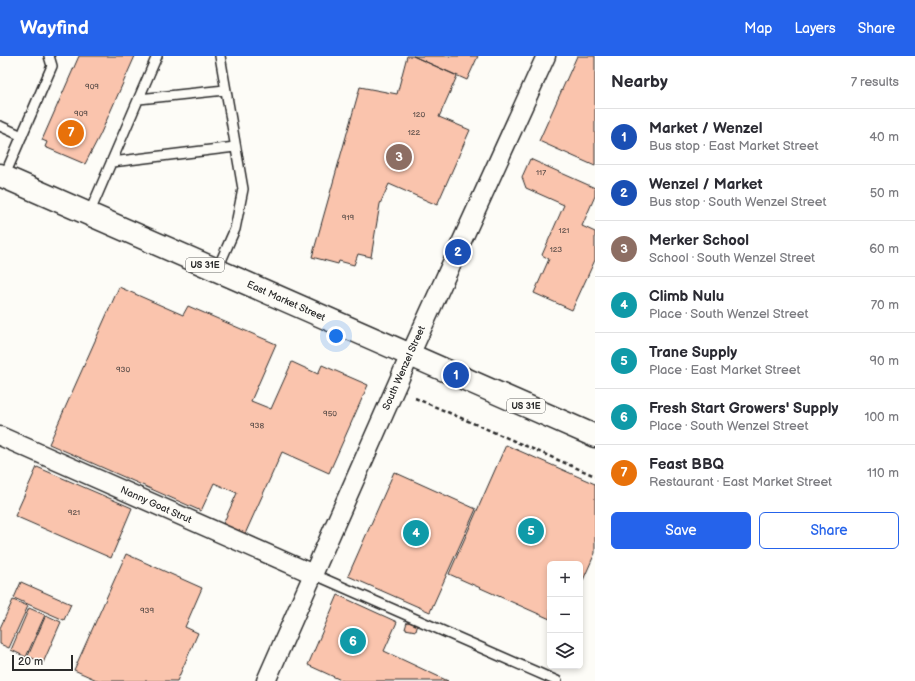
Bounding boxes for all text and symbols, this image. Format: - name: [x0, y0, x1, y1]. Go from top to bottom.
- text: Wayfind: [20, 17, 89, 40]
- text: Map: [744, 20, 772, 37]
- text: Layers: [794, 20, 836, 37]
- text: Share: [858, 20, 895, 37]
- text: Nearby: [611, 72, 668, 92]
- text: 7 results: [851, 74, 899, 90]
- house number: 909: [85, 82, 99, 91]
- house number: 909: [74, 109, 88, 118]
- house number: 120: [413, 110, 426, 119]
- pin: 7: [58, 118, 84, 148]
- text: Market / Wenzel: [649, 119, 763, 138]
- house number: 122: [408, 128, 421, 137]
- text: 1: [621, 129, 627, 145]
- text: 40 m: [869, 129, 899, 145]
- text: Bus stop · East Market Street: [649, 138, 818, 154]
- pin: 3: [386, 142, 412, 172]
- house number: 117: [536, 168, 546, 177]
- text: Wenzel / Market: [649, 175, 763, 194]
- text: 2: [620, 185, 628, 201]
- text: 50 m: [870, 185, 899, 201]
- text: Bus stop · South Wenzel Street: [649, 194, 827, 210]
- house number: 919: [342, 213, 355, 222]
- house number: 121: [559, 226, 569, 235]
- text: Merker School: [649, 231, 749, 250]
- pin: 2: [445, 237, 471, 267]
- text: 3: [620, 241, 628, 257]
- text: 60 m: [869, 241, 899, 257]
- house number: 123: [550, 245, 562, 254]
- text: School · South Wenzel Street: [649, 250, 815, 266]
- road number: US 31E: [186, 258, 224, 272]
- street label: East Market Street: [245, 278, 327, 324]
- text: Climb Nulu: [649, 287, 724, 306]
- text: 4: [620, 297, 628, 313]
- text: 70 m: [871, 297, 899, 313]
- text: Place · South Wenzel Street: [649, 306, 808, 322]
- street label: South Wenzel Street: [380, 324, 428, 412]
- your location: [326, 326, 346, 346]
- text: Trane Supply: [649, 343, 737, 362]
- text: 5: [620, 353, 628, 369]
- text: 90 m: [870, 353, 899, 369]
- pin: 1: [443, 360, 469, 390]
- text: Place · East Market Street: [649, 362, 800, 378]
- house number: 930: [116, 365, 130, 374]
- road number: US 31E: [507, 399, 545, 413]
- text: Fresh Start Growers' Supply: [649, 399, 838, 418]
- house number: 950: [323, 409, 337, 418]
- text: 6: [620, 409, 628, 425]
- text: 100 m: [864, 409, 899, 425]
- text: Place · South Wenzel Street: [649, 418, 808, 434]
- house number: 938: [250, 421, 264, 430]
- text: Feast BBQ: [649, 455, 724, 474]
- text: 7: [620, 465, 628, 481]
- text: 110 m: [867, 465, 899, 481]
- text: Restaurant · East Market Street: [649, 474, 832, 490]
- street label: Nanny Goat Strut: [118, 484, 194, 526]
- house number: 921: [68, 508, 80, 517]
- button: Save: [611, 512, 751, 549]
- button: Share: [759, 512, 899, 549]
- pin: 5: [518, 516, 544, 546]
- pin: 4: [403, 518, 429, 548]
- map controls: [547, 561, 583, 669]
- button: +: [547, 561, 583, 597]
- button: −: [547, 597, 583, 633]
- house number: 939: [140, 606, 154, 615]
- pin: 6: [340, 626, 366, 656]
- button: layers: [547, 633, 583, 669]
- scale bar: [12, 653, 73, 672]
- text: 20 m: [18, 655, 43, 668]

